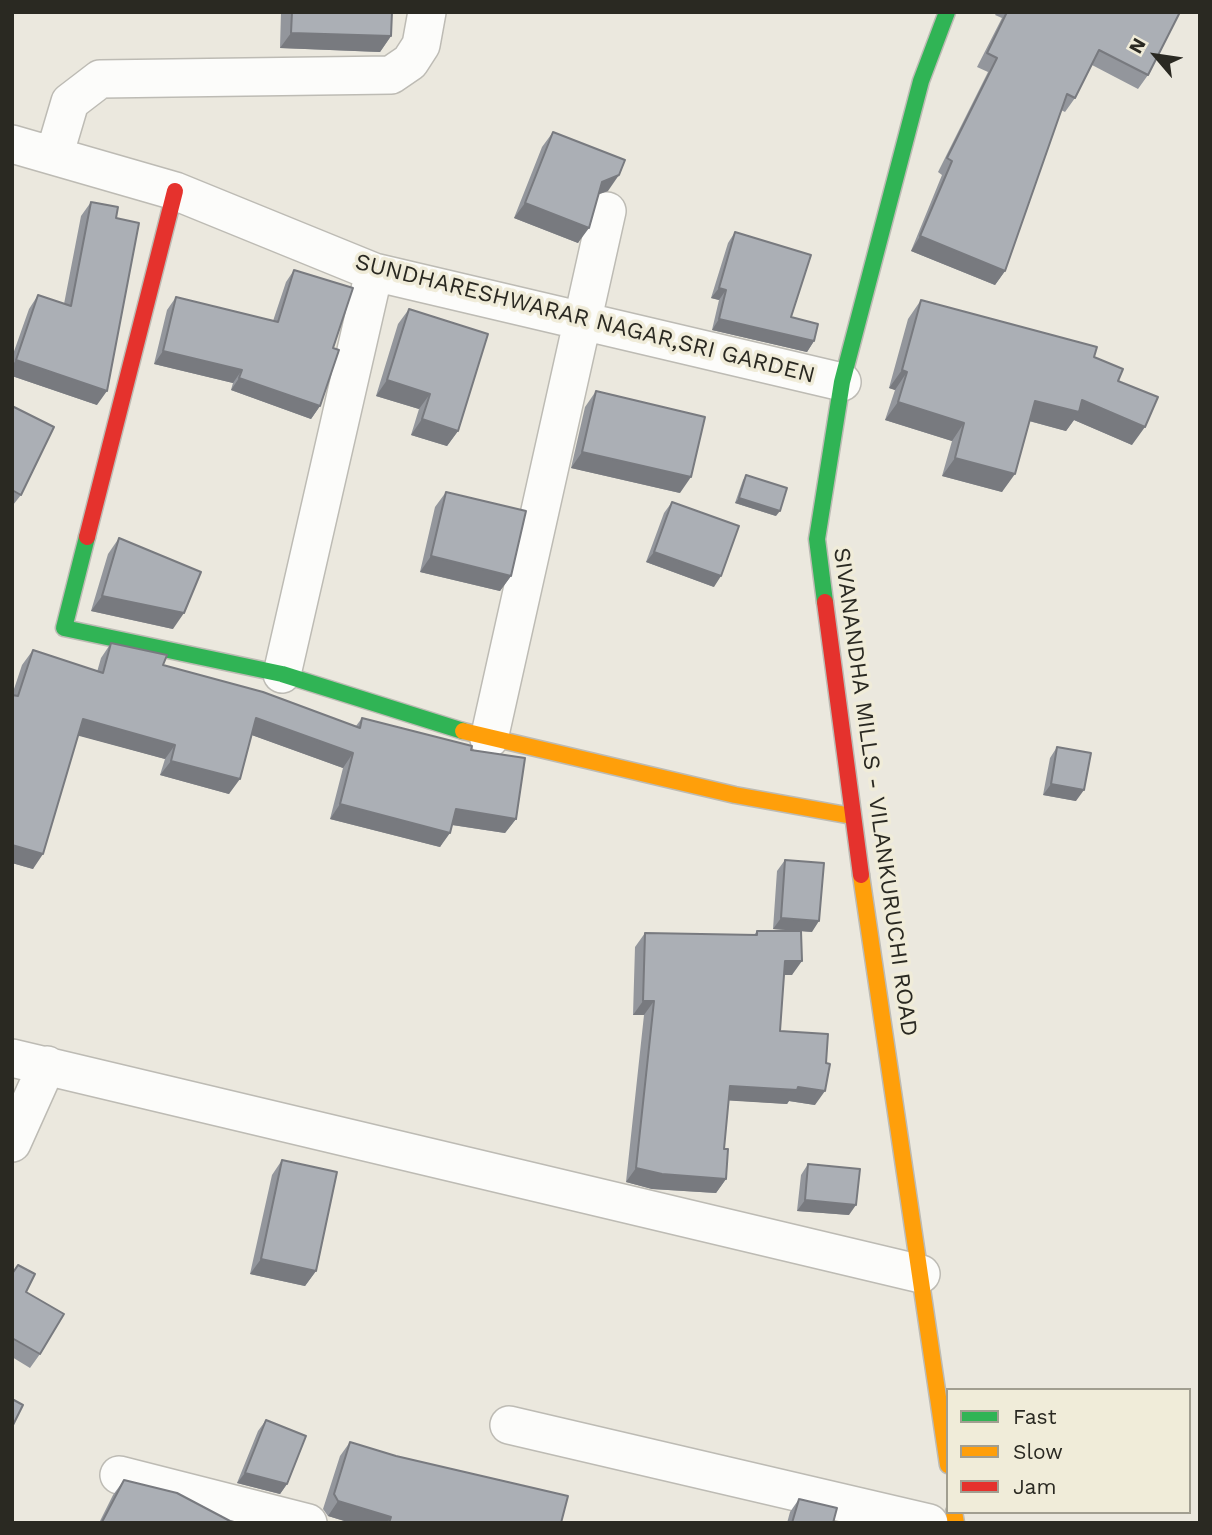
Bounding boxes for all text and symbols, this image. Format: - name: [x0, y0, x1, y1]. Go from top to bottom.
- north arrow: [1121, 21, 1191, 91]
- text: N: [1124, 34, 1151, 57]
- street label: SUNDHARESHWARAR NAGAR,SRI GARDEN: [352, 248, 818, 390]
- street label: SIVANANDHA MILLS - VILANKURUCHI ROAD: [827, 546, 923, 1038]
- legend: [946, 1388, 1191, 1514]
- text: Fast: [1013, 1404, 1057, 1429]
- text: Slow: [1013, 1439, 1063, 1464]
- text: Jam: [1013, 1474, 1056, 1499]

